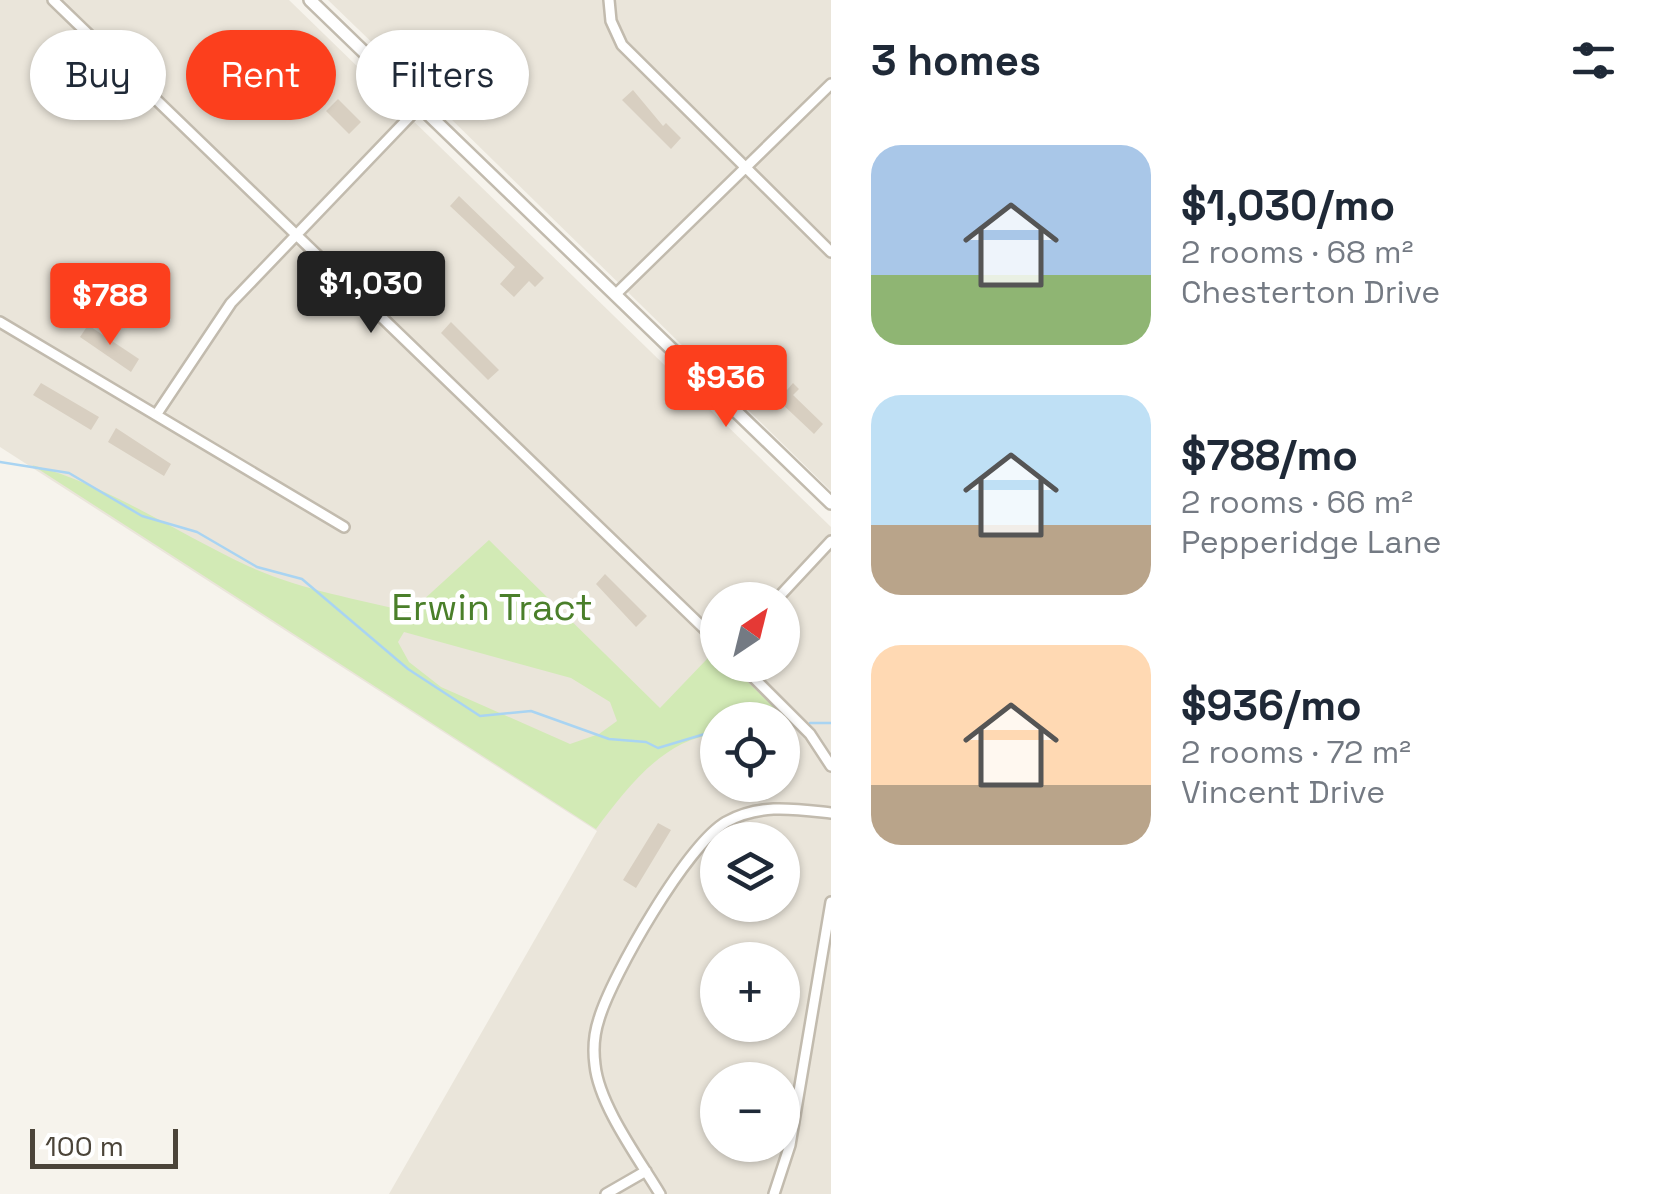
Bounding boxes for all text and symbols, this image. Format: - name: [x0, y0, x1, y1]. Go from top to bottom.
- chip: Buy: [30, 30, 166, 120]
- chip: Rent: [186, 30, 336, 120]
- chip: Filters: [356, 30, 529, 120]
- icon: filters: [1566, 33, 1621, 88]
- text: 3 homes: [871, 34, 1041, 87]
- text: $1,030/mo: [1181, 179, 1395, 232]
- icon: home: [951, 185, 1071, 305]
- text: 2 rooms · 68 m²: [1181, 232, 1413, 272]
- pin: $1,030: [290, 251, 452, 336]
- pin: $788: [51, 263, 169, 348]
- text: $1,030: [319, 263, 423, 303]
- text: Chesterton Drive: [1181, 272, 1440, 312]
- text: $788: [72, 275, 148, 315]
- pin: $936: [667, 345, 785, 430]
- text: $936: [687, 357, 765, 397]
- text: $788/mo: [1181, 429, 1358, 482]
- icon: home: [951, 435, 1071, 555]
- text: 2 rooms · 66 m²: [1181, 482, 1413, 522]
- text: Pepperidge Lane: [1181, 522, 1441, 562]
- north arrow: [700, 582, 800, 682]
- map controls: [700, 582, 800, 1162]
- park label: Erwin Tract: [391, 583, 593, 631]
- text: $936/mo: [1181, 679, 1362, 732]
- icon: home: [951, 685, 1071, 805]
- button: locate: [700, 702, 800, 802]
- text: 2 rooms · 72 m²: [1181, 732, 1411, 772]
- text: Vincent Drive: [1181, 772, 1385, 812]
- button: layers: [700, 822, 800, 922]
- button: +: [700, 942, 800, 1042]
- button: −: [700, 1062, 800, 1162]
- scale bar: [30, 1124, 178, 1168]
- text: 100 m: [45, 1128, 124, 1164]

